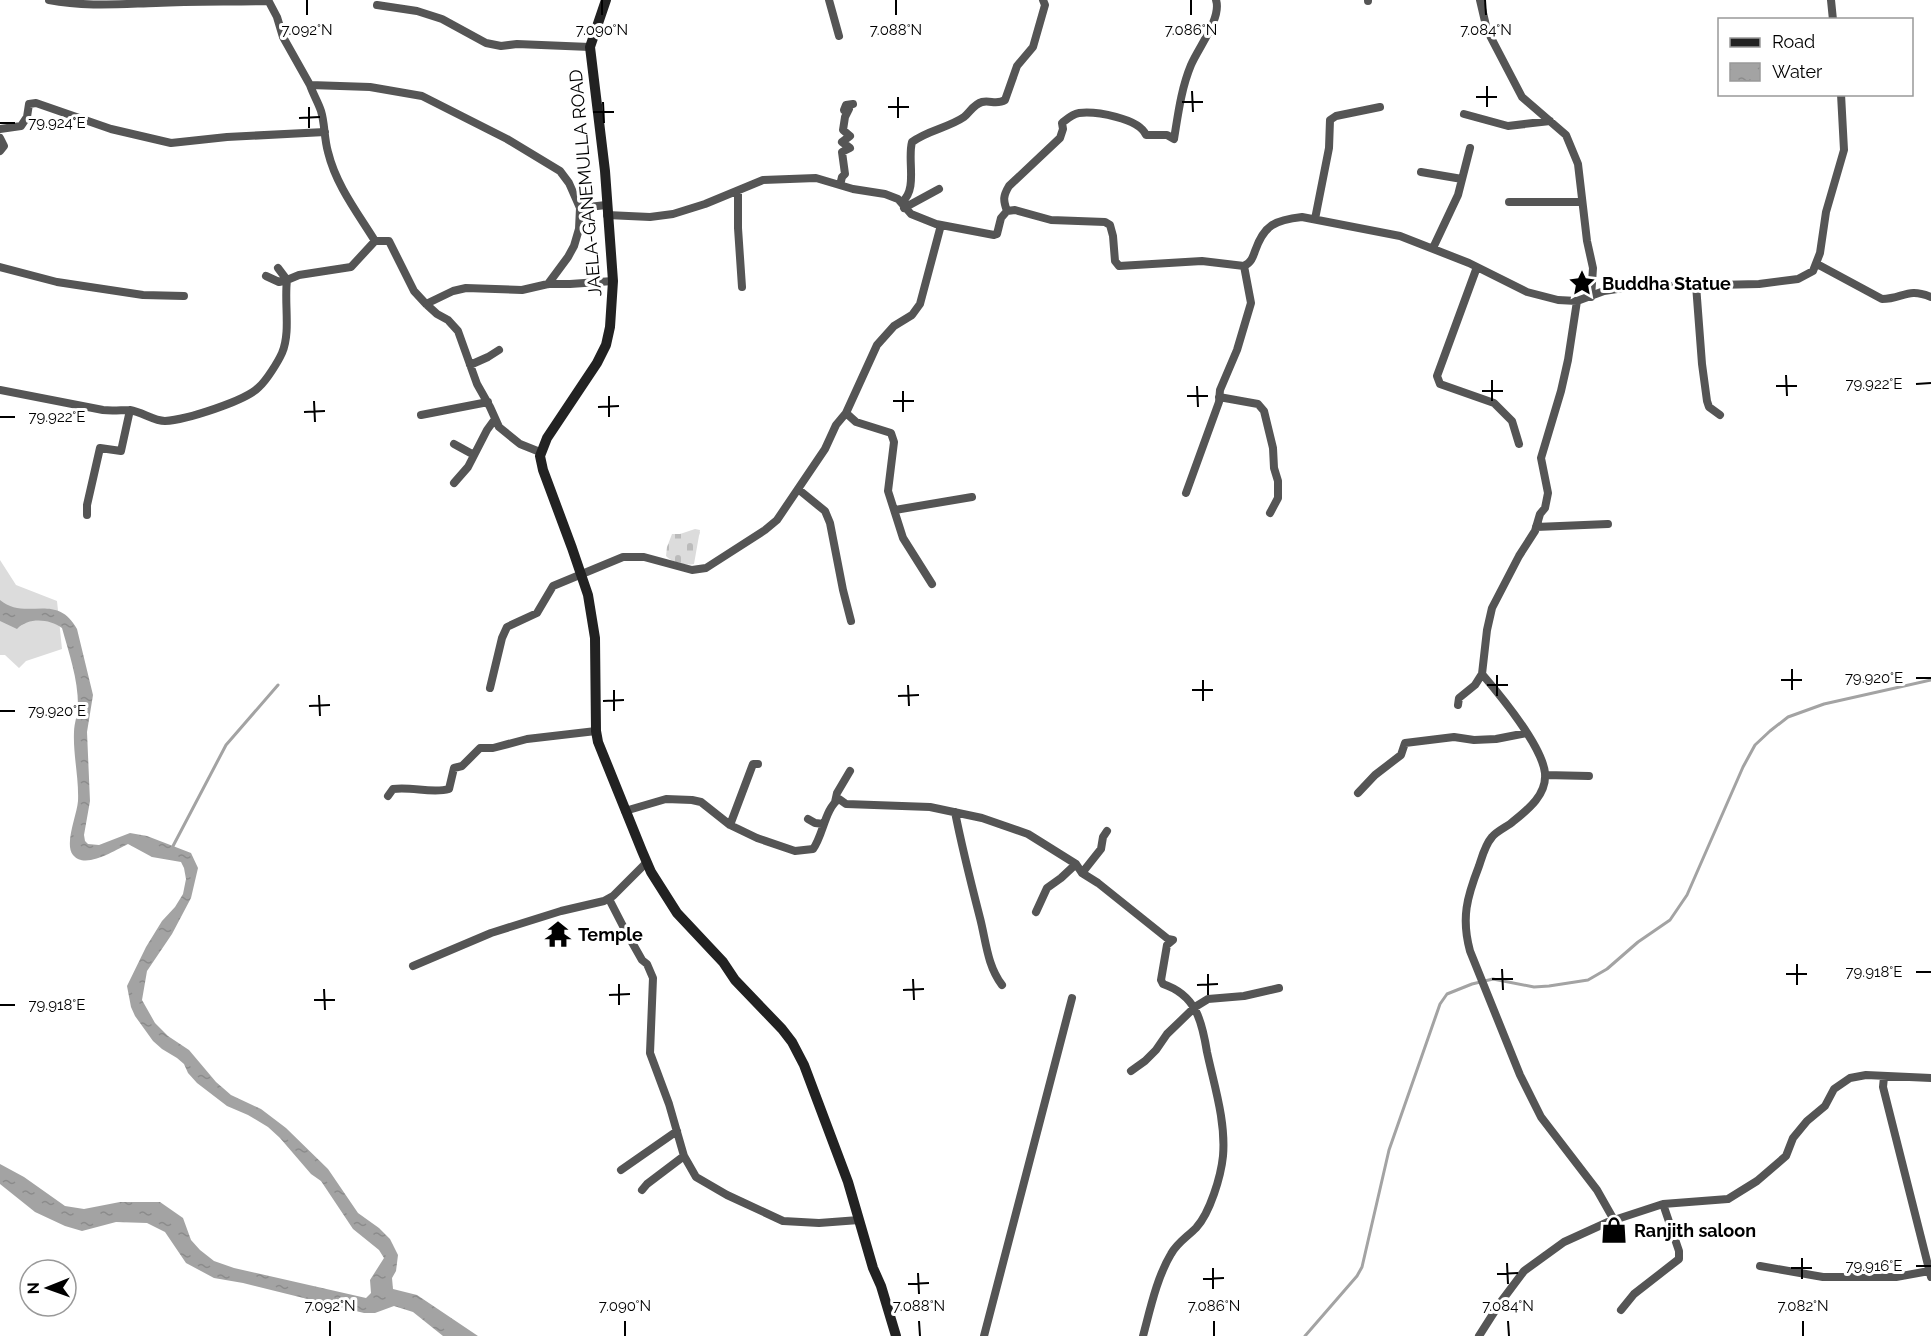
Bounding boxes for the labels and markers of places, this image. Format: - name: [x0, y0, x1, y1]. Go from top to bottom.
- place icon: Buddha Statue: [1567, 268, 1597, 298]
- place label: Buddha Statue: [1602, 273, 1731, 294]
- temple icon: Temple: [543, 919, 573, 949]
- place label: Temple: [578, 924, 643, 945]
- shop icon: Ranjith saloon: [1599, 1215, 1629, 1245]
- place label: Ranjith saloon: [1634, 1220, 1756, 1241]

